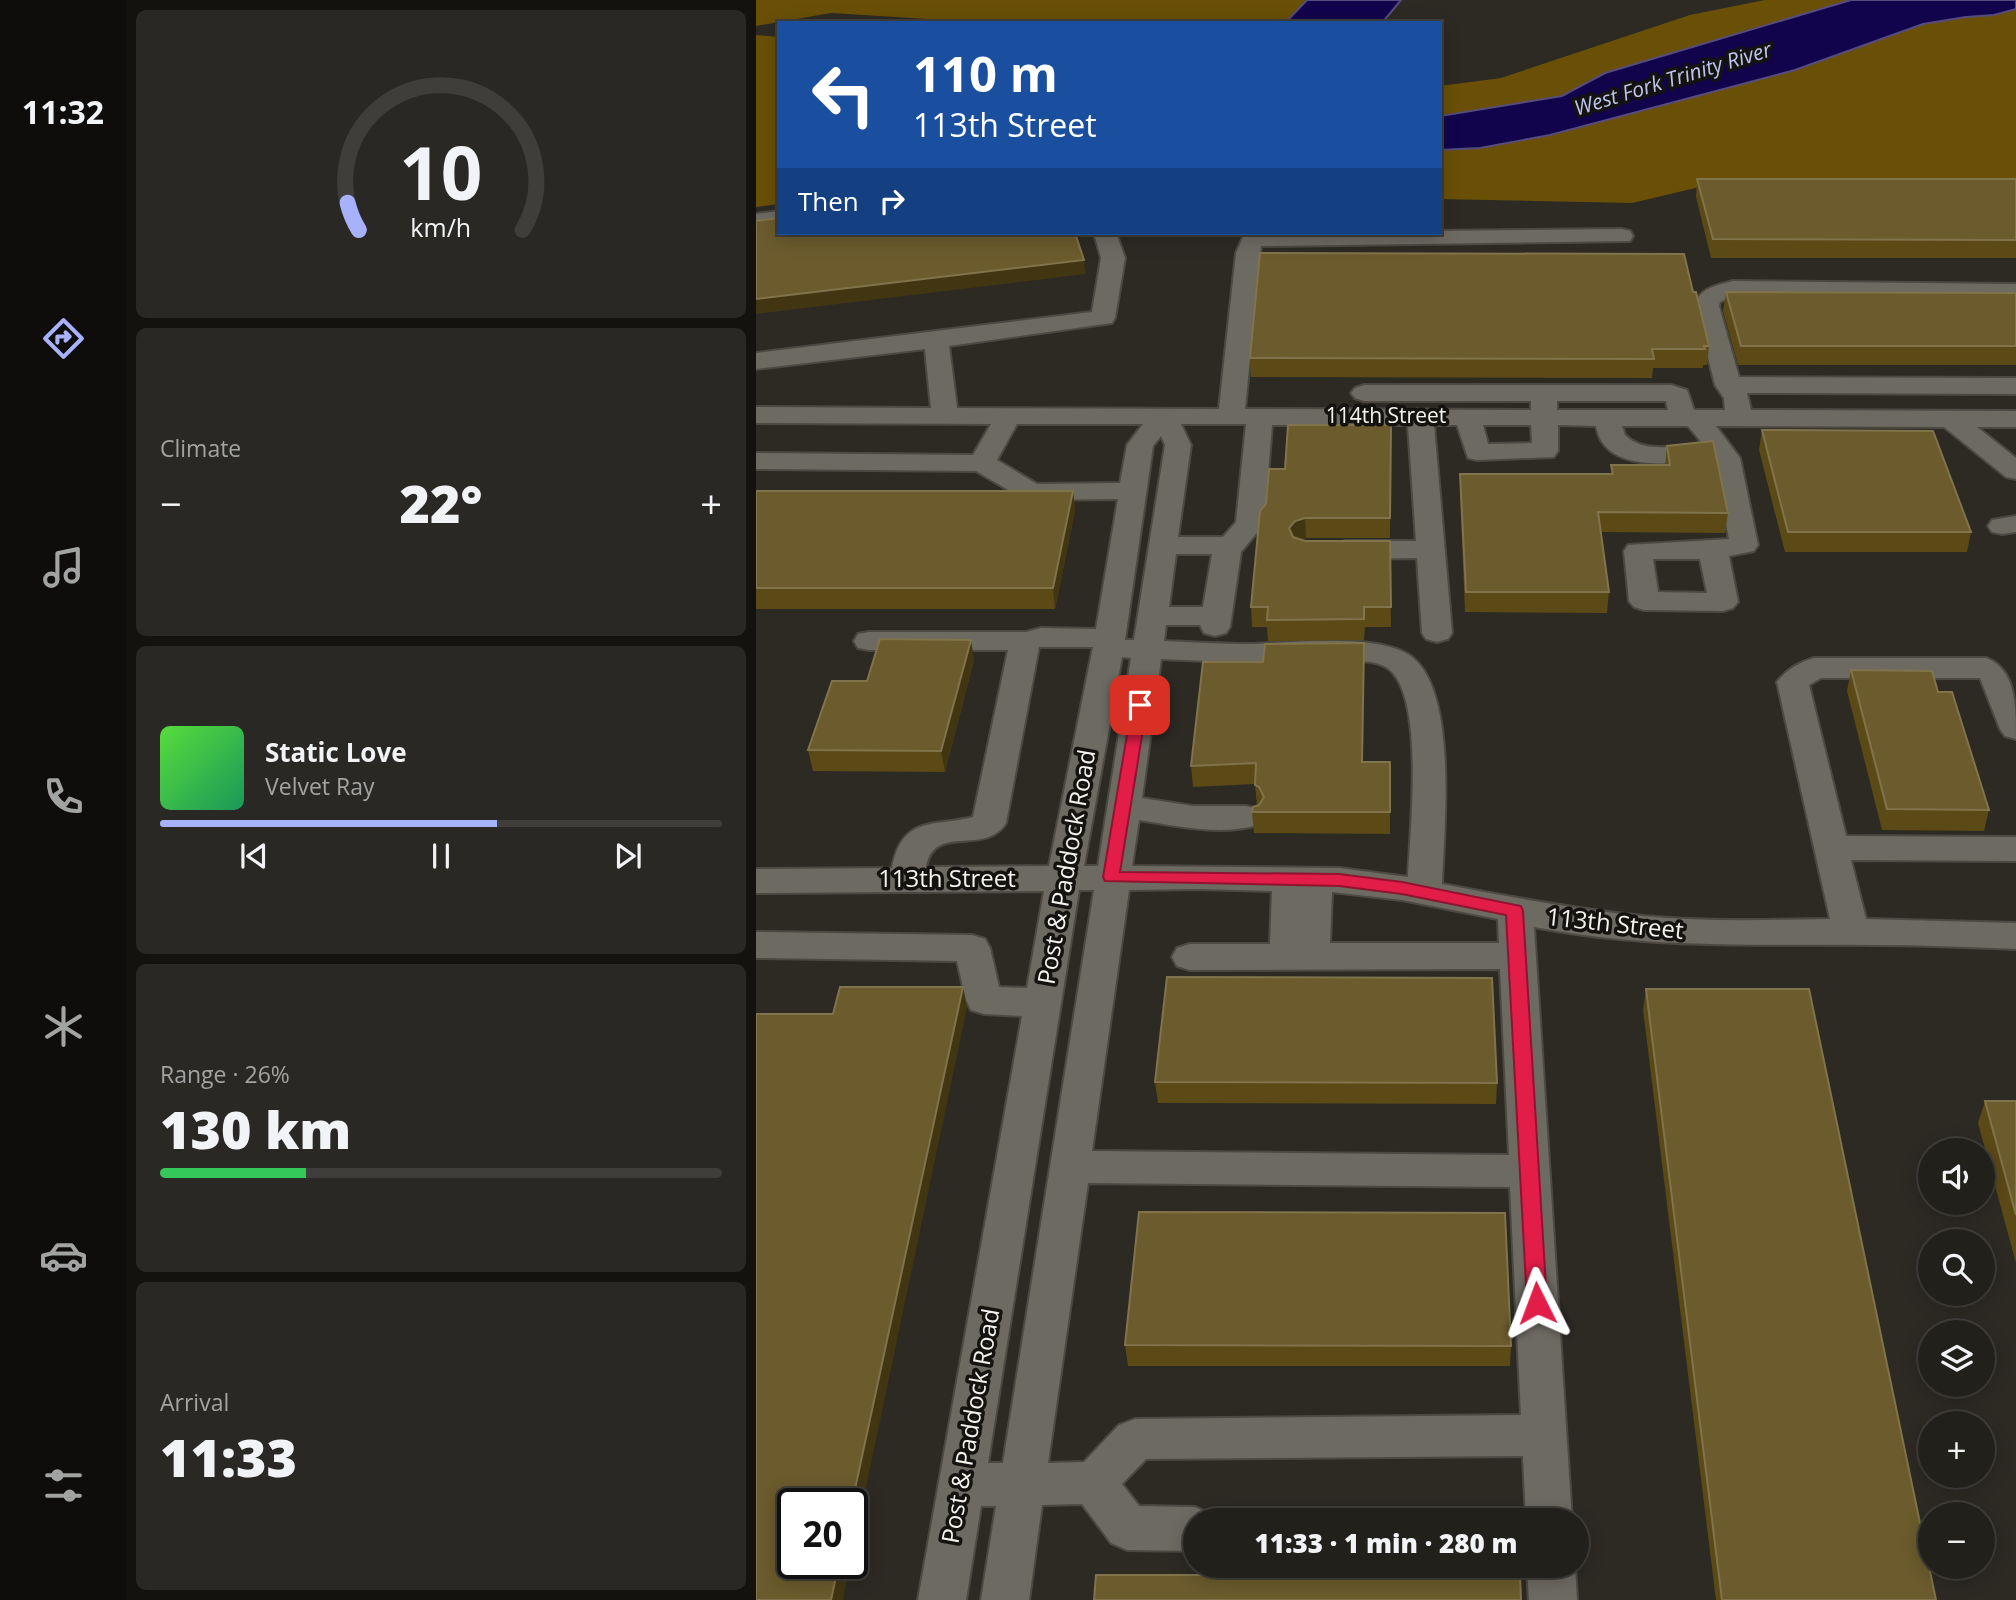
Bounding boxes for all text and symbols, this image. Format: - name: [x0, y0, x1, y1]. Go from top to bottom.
- water label: West Fork Trinity River: [1571, 34, 1775, 121]
- text: 110 m: [913, 40, 1058, 106]
- icon: left: [798, 49, 889, 140]
- text: 11:32: [22, 90, 104, 133]
- text: 113th Street: [913, 103, 1097, 146]
- text: 10: [399, 122, 483, 221]
- icon: right: [873, 182, 911, 220]
- text: Then: [798, 183, 859, 219]
- text: km/h: [411, 210, 471, 244]
- icon: directions: [39, 314, 88, 363]
- street label: 114th Street: [1326, 401, 1446, 429]
- text: Climate: [160, 432, 241, 464]
- text: 22°: [400, 467, 482, 538]
- text: −: [160, 477, 182, 529]
- text: +: [700, 477, 722, 529]
- icon: music: [39, 543, 88, 592]
- pin: [1110, 675, 1170, 735]
- icon: arrive: [1121, 686, 1159, 724]
- text: Static Love: [265, 734, 407, 770]
- street label: Post & Paddock Road: [1029, 747, 1102, 987]
- text: Velvet Ray: [265, 770, 375, 802]
- icon: phone: [39, 772, 88, 821]
- icon: previous: [235, 837, 273, 875]
- icon: pause: [422, 837, 460, 875]
- icon: next: [609, 837, 647, 875]
- street label: 113th Street: [878, 861, 1016, 894]
- street label: 113th Street: [1545, 899, 1685, 946]
- icon: climate: [39, 1002, 88, 1051]
- text: Range · 26%: [160, 1058, 290, 1090]
- text: 130 km: [160, 1093, 351, 1164]
- map controls: [1918, 1138, 1995, 1579]
- button: sound: [1918, 1138, 1995, 1215]
- button: search: [1918, 1229, 1995, 1306]
- icon: car: [39, 1231, 88, 1280]
- position arrow: [1500, 1266, 1574, 1340]
- street label: Post & Paddock Road: [933, 1306, 1006, 1546]
- button: layers: [1918, 1320, 1995, 1397]
- text: Arrival: [160, 1386, 229, 1418]
- button: +: [1918, 1411, 1995, 1488]
- text: 11:33: [160, 1421, 297, 1492]
- icon: filters: [39, 1461, 88, 1510]
- speed limit sign: 20: [777, 1488, 868, 1579]
- button: −: [1918, 1502, 1995, 1579]
- text: 11:33 · 1 min · 280 m: [1255, 1525, 1517, 1561]

